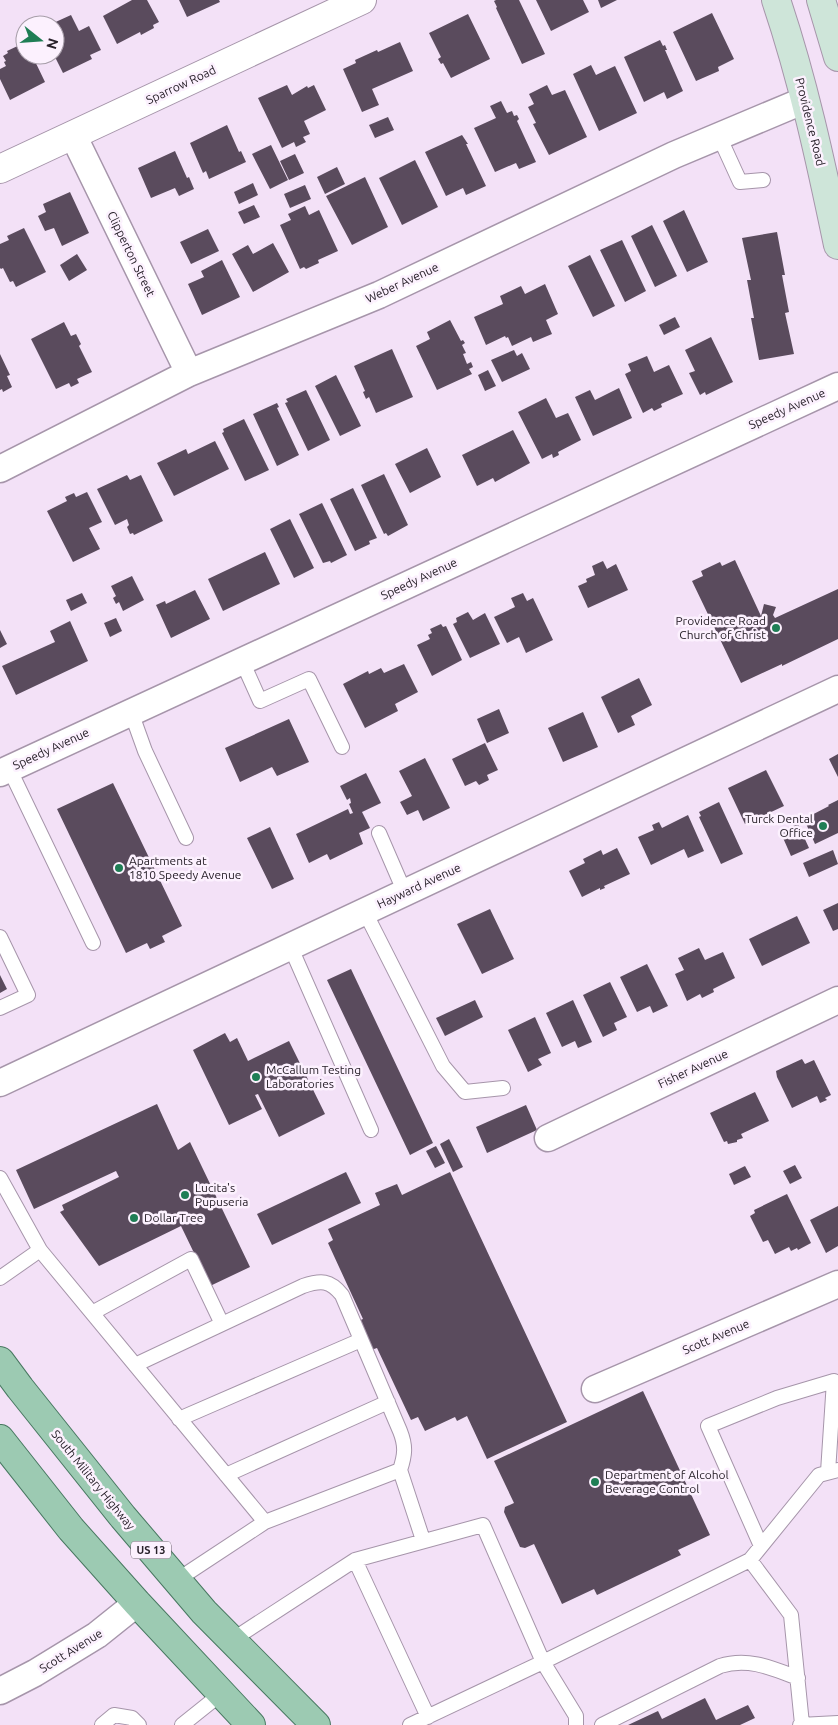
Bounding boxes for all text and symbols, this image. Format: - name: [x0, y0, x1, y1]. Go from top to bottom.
- north arrow: [15, 15, 65, 65]
- text: N: [43, 36, 62, 51]
- street label: Sparrow Road: [144, 63, 218, 106]
- street label: Providence Road: [793, 76, 828, 167]
- street label: Clipperton Street: [105, 209, 158, 299]
- street label: Weber Avenue: [363, 260, 440, 305]
- street label: Speedy Avenue: [746, 386, 827, 431]
- street label: Speedy Avenue: [379, 555, 459, 602]
- place label: Providence Road Church of Christ: [675, 614, 766, 641]
- marker: Providence Road Church of Christ: [770, 622, 782, 634]
- street label: Speedy Avenue: [11, 725, 91, 772]
- place label: Turck Dental Office: [745, 812, 813, 839]
- marker: Turck Dental Office: [817, 820, 829, 832]
- place label: Apartments at 1810 Speedy Avenue: [129, 854, 241, 881]
- street label: Hayward Avenue: [375, 860, 463, 911]
- marker: Apartments at 1810 Speedy Avenue: [113, 862, 125, 874]
- street label: Fisher Avenue: [656, 1047, 730, 1090]
- place label: McCallum Testing Laboratories: [266, 1063, 361, 1090]
- marker: McCallum Testing Laboratories: [250, 1071, 262, 1083]
- place label: Lucita's Pupuseria: [195, 1181, 248, 1208]
- marker: Lucita's Pupuseria: [179, 1189, 191, 1201]
- place label: Dollar Tree: [144, 1211, 203, 1224]
- marker: Dollar Tree: [128, 1212, 140, 1224]
- street label: Scott Avenue: [680, 1317, 751, 1356]
- street label: South Military Highway: [49, 1427, 138, 1532]
- place label: Department of Alcohol Beverage Control: [605, 1468, 729, 1495]
- marker: Department of Alcohol Beverage Control: [589, 1476, 601, 1488]
- road number: US 13: [131, 1542, 171, 1558]
- street label: Scott Avenue: [37, 1626, 104, 1675]

